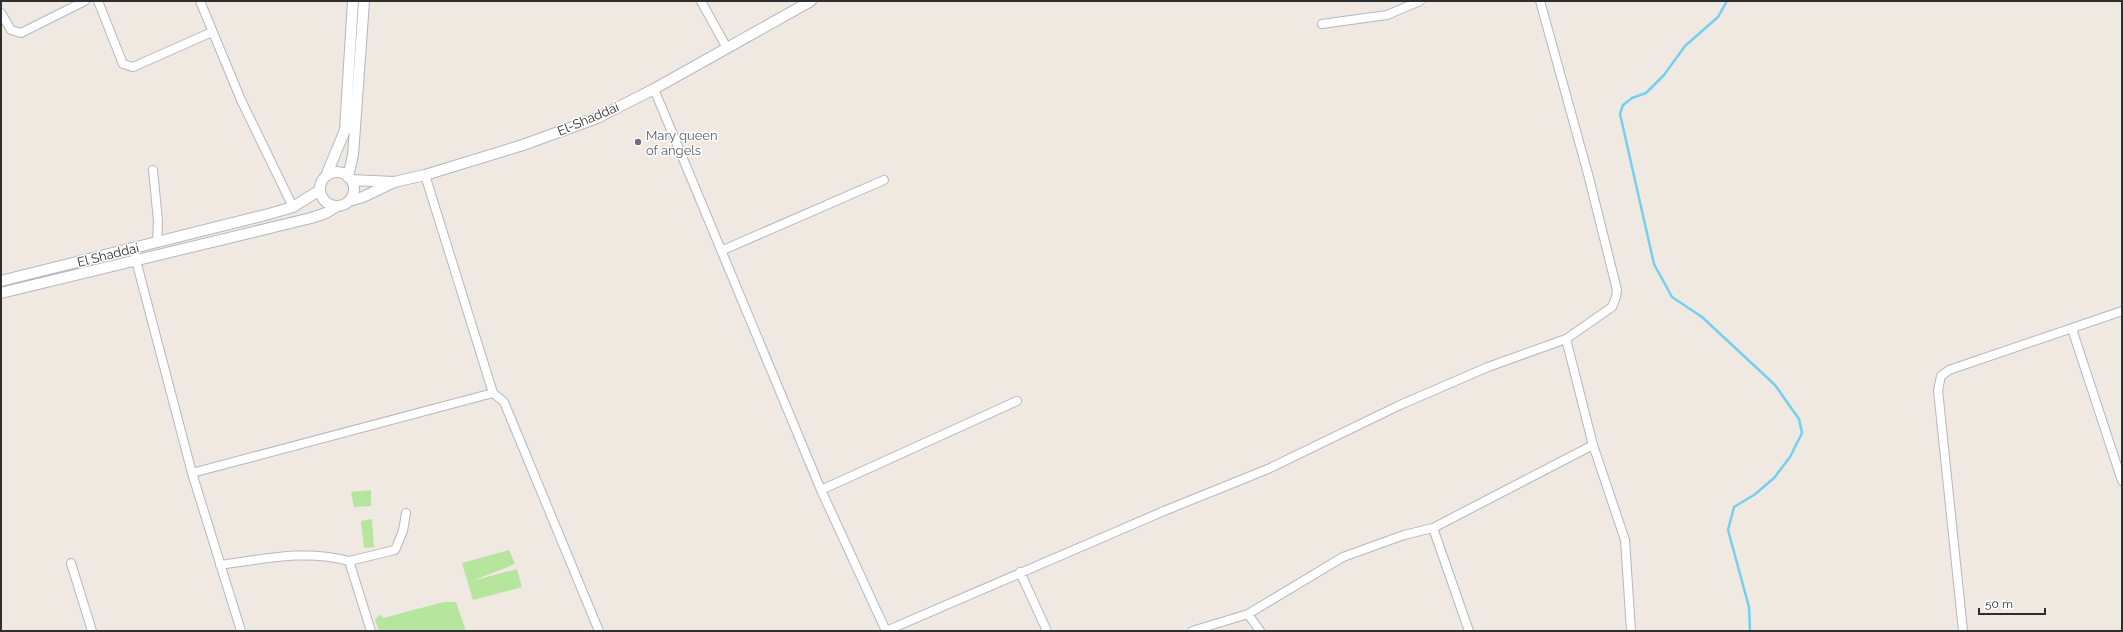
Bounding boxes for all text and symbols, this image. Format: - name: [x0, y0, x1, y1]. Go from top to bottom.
- street label: El-Shaddai: [555, 99, 621, 139]
- place label: Mary queen of angels: [646, 128, 718, 158]
- marker: Mary queen of angels: [633, 137, 643, 147]
- street label: El Shaddai: [76, 240, 140, 270]
- scale bar: [1979, 590, 2045, 616]
- text: 50 m: [1985, 597, 2013, 611]

